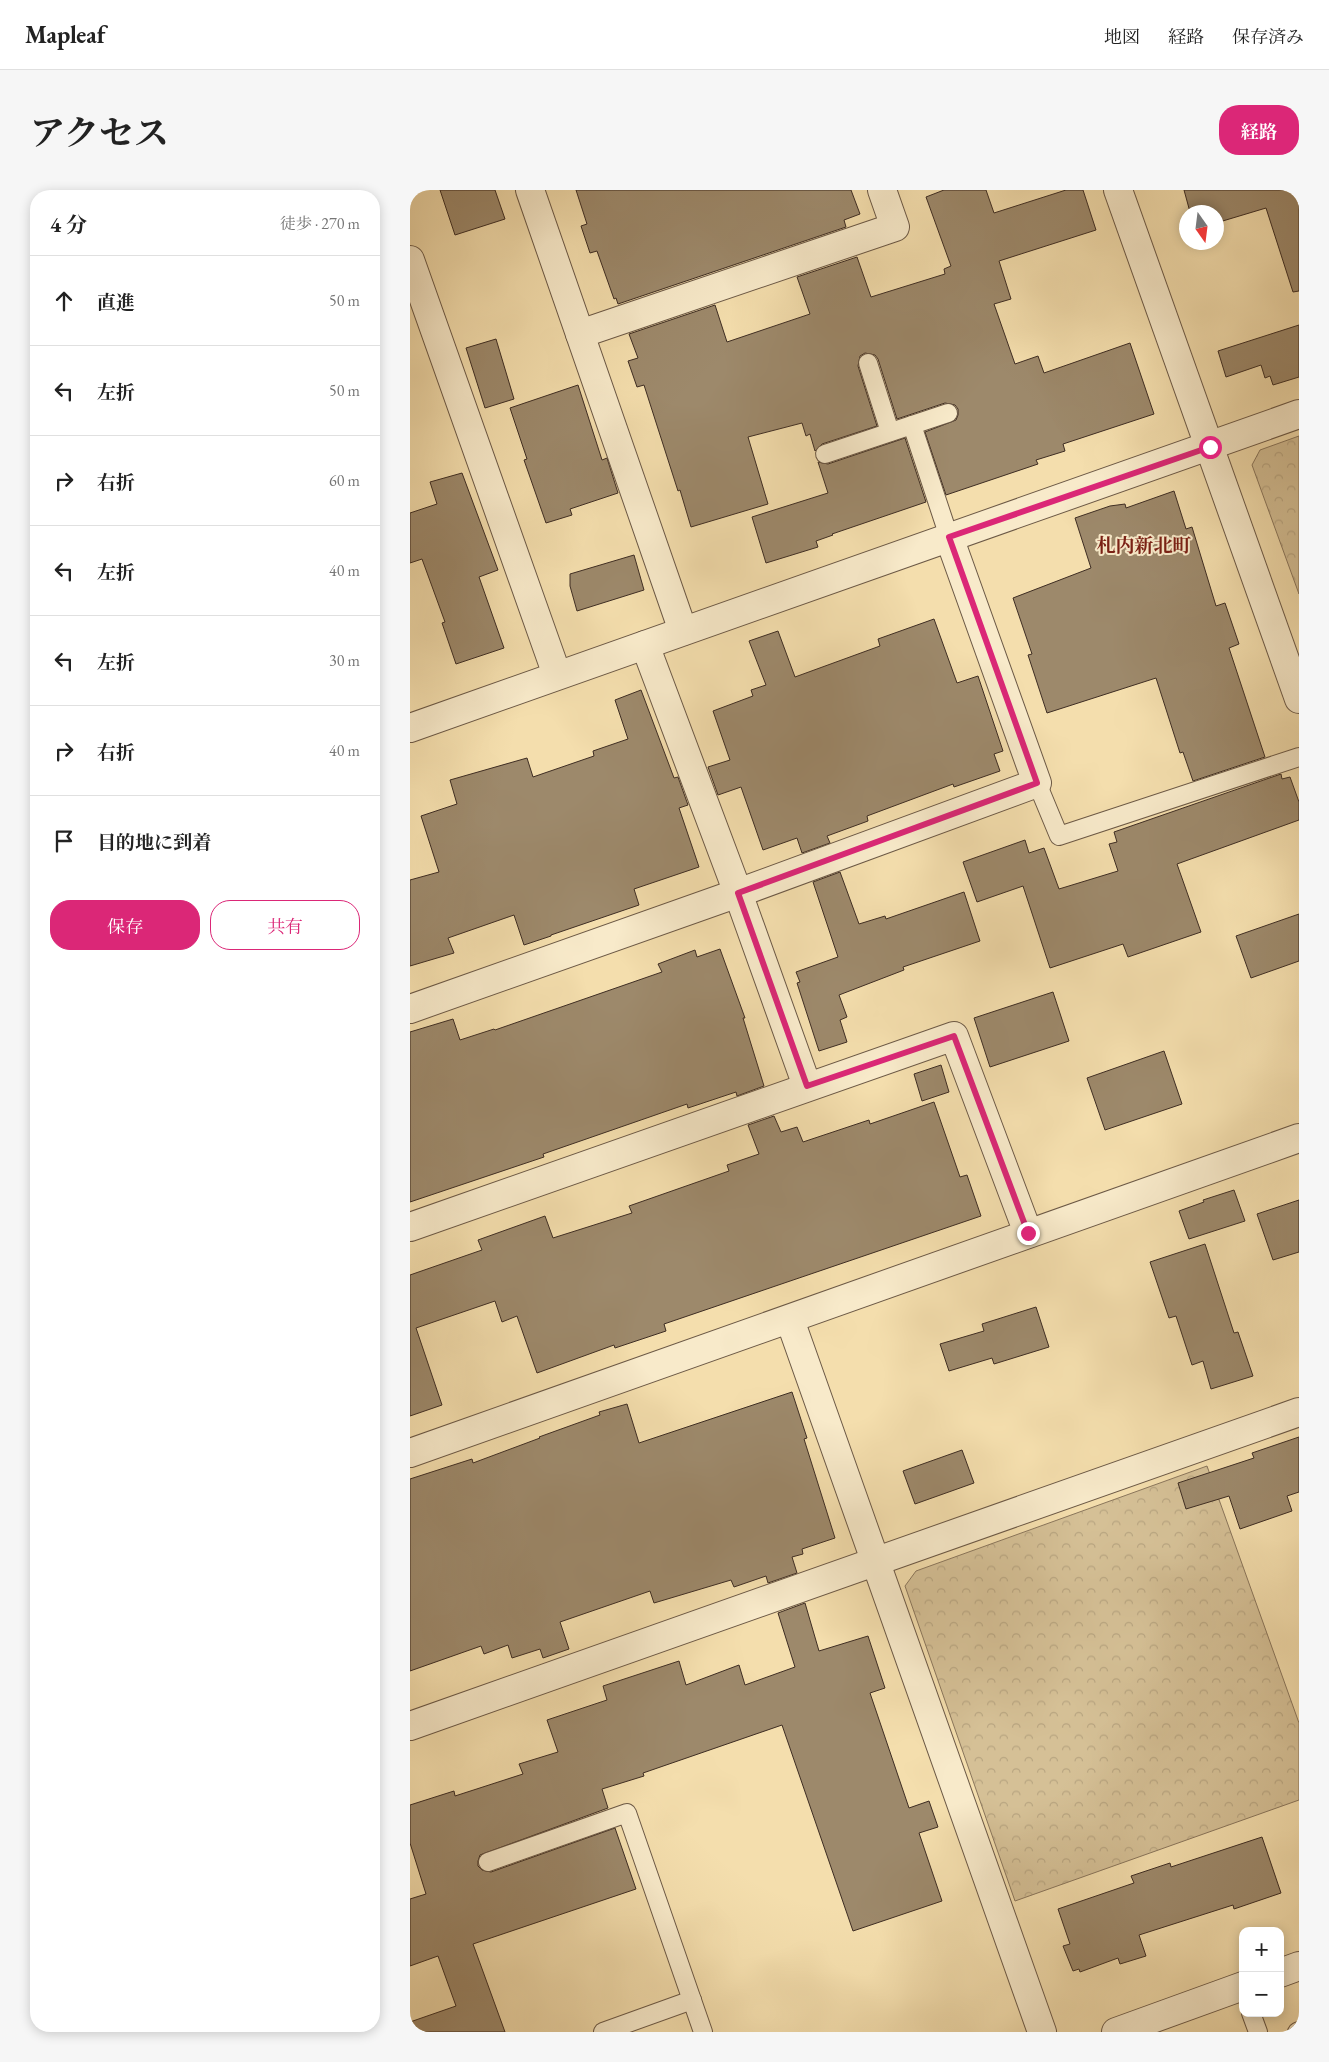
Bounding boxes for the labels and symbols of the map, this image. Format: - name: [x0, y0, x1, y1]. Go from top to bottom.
- north arrow: [1179, 205, 1224, 250]
- route start: [1199, 436, 1222, 459]
- district label: 札内新北町: [1096, 533, 1192, 558]
- route end: [1017, 1222, 1040, 1245]

